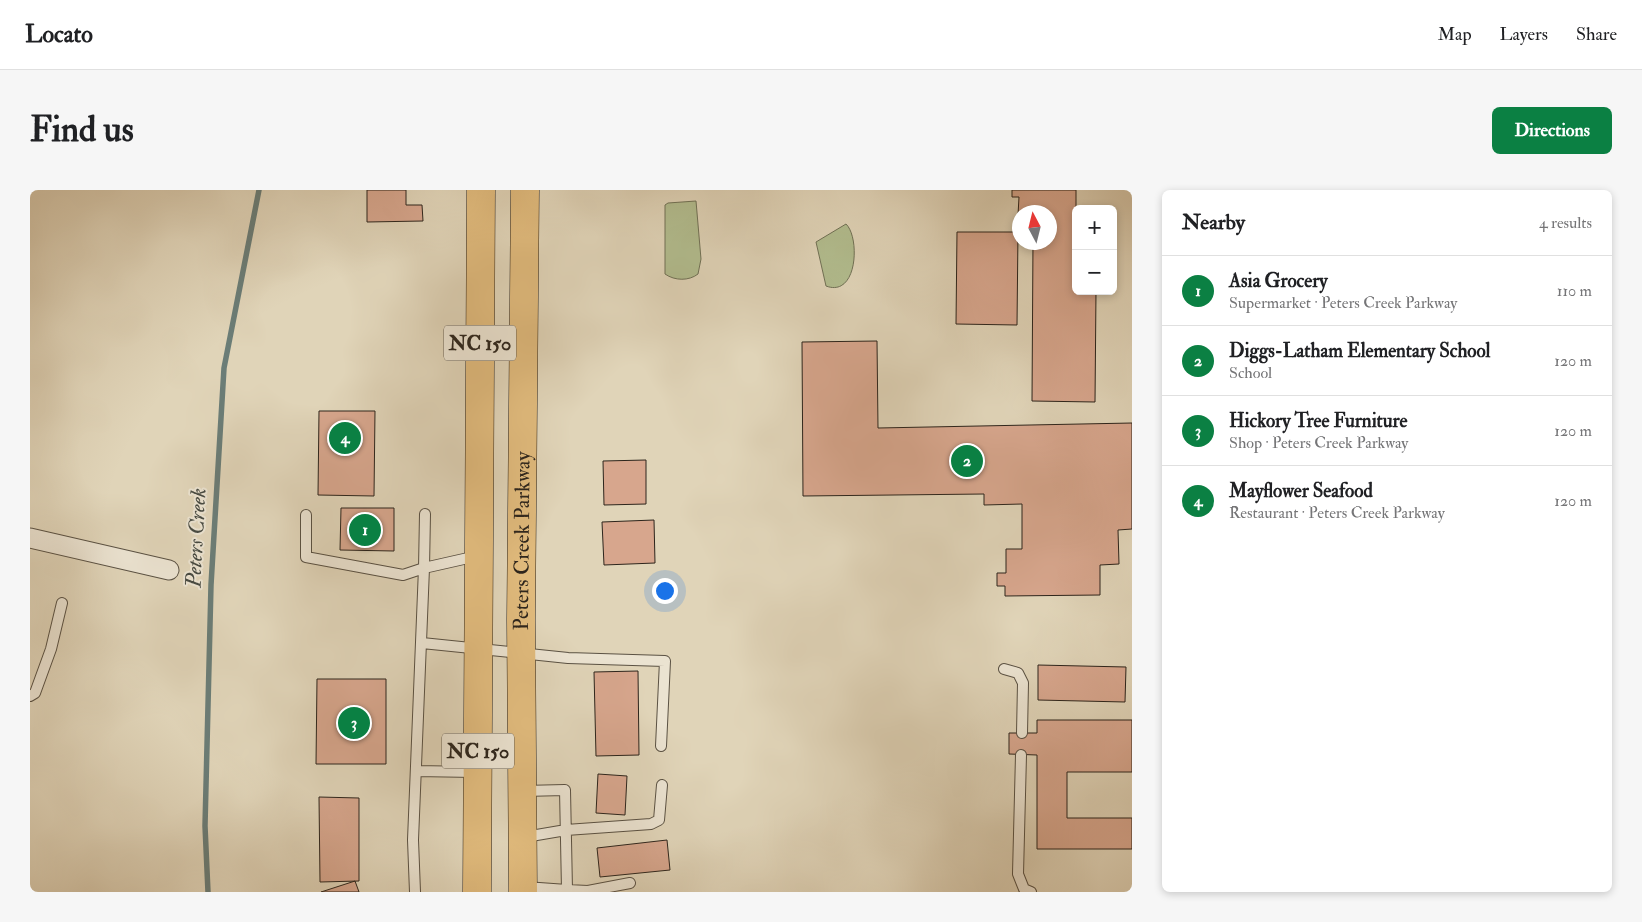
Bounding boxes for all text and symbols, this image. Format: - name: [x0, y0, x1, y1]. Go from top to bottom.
- text: Locato: [25, 19, 93, 50]
- text: Map: [1438, 23, 1472, 46]
- text: Layers: [1500, 23, 1548, 46]
- text: Share: [1576, 23, 1617, 46]
- button: Directions: [1492, 107, 1612, 154]
- text: Find us: [30, 108, 134, 152]
- north arrow: [1012, 205, 1057, 250]
- map controls: [1072, 205, 1117, 295]
- button: +: [1072, 205, 1117, 250]
- text: Nearby: [1182, 209, 1245, 236]
- text: 4 results: [1539, 213, 1592, 233]
- button: −: [1072, 250, 1117, 295]
- text: Asia Grocery: [1229, 269, 1328, 293]
- text: 1: [1195, 281, 1201, 301]
- text: 110 m: [1557, 281, 1592, 301]
- text: Supermarket · Peters Creek Parkway: [1229, 293, 1457, 313]
- road number: NC 150: [444, 326, 516, 360]
- text: Diggs-Latham Elementary School: [1229, 339, 1490, 363]
- text: 2: [1194, 351, 1202, 371]
- text: 120 m: [1554, 351, 1592, 371]
- text: School: [1229, 363, 1272, 383]
- text: Hickory Tree Furniture: [1229, 409, 1408, 433]
- pin: 4: [329, 419, 361, 457]
- text: 3: [1195, 421, 1201, 441]
- text: 120 m: [1554, 421, 1592, 441]
- text: Shop · Peters Creek Parkway: [1229, 433, 1408, 453]
- pin: 2: [951, 442, 983, 480]
- street label: Peters Creek Parkway: [507, 451, 536, 631]
- text: Mayflower Seafood: [1229, 479, 1373, 503]
- water label: Peters Creek: [179, 487, 213, 590]
- text: 4: [1194, 491, 1202, 511]
- text: 120 m: [1554, 491, 1592, 511]
- text: Restaurant · Peters Creek Parkway: [1229, 503, 1445, 523]
- pin: 1: [349, 511, 381, 549]
- your location: [652, 578, 678, 604]
- pin: 3: [338, 704, 370, 742]
- road number: NC 150: [442, 734, 514, 768]

